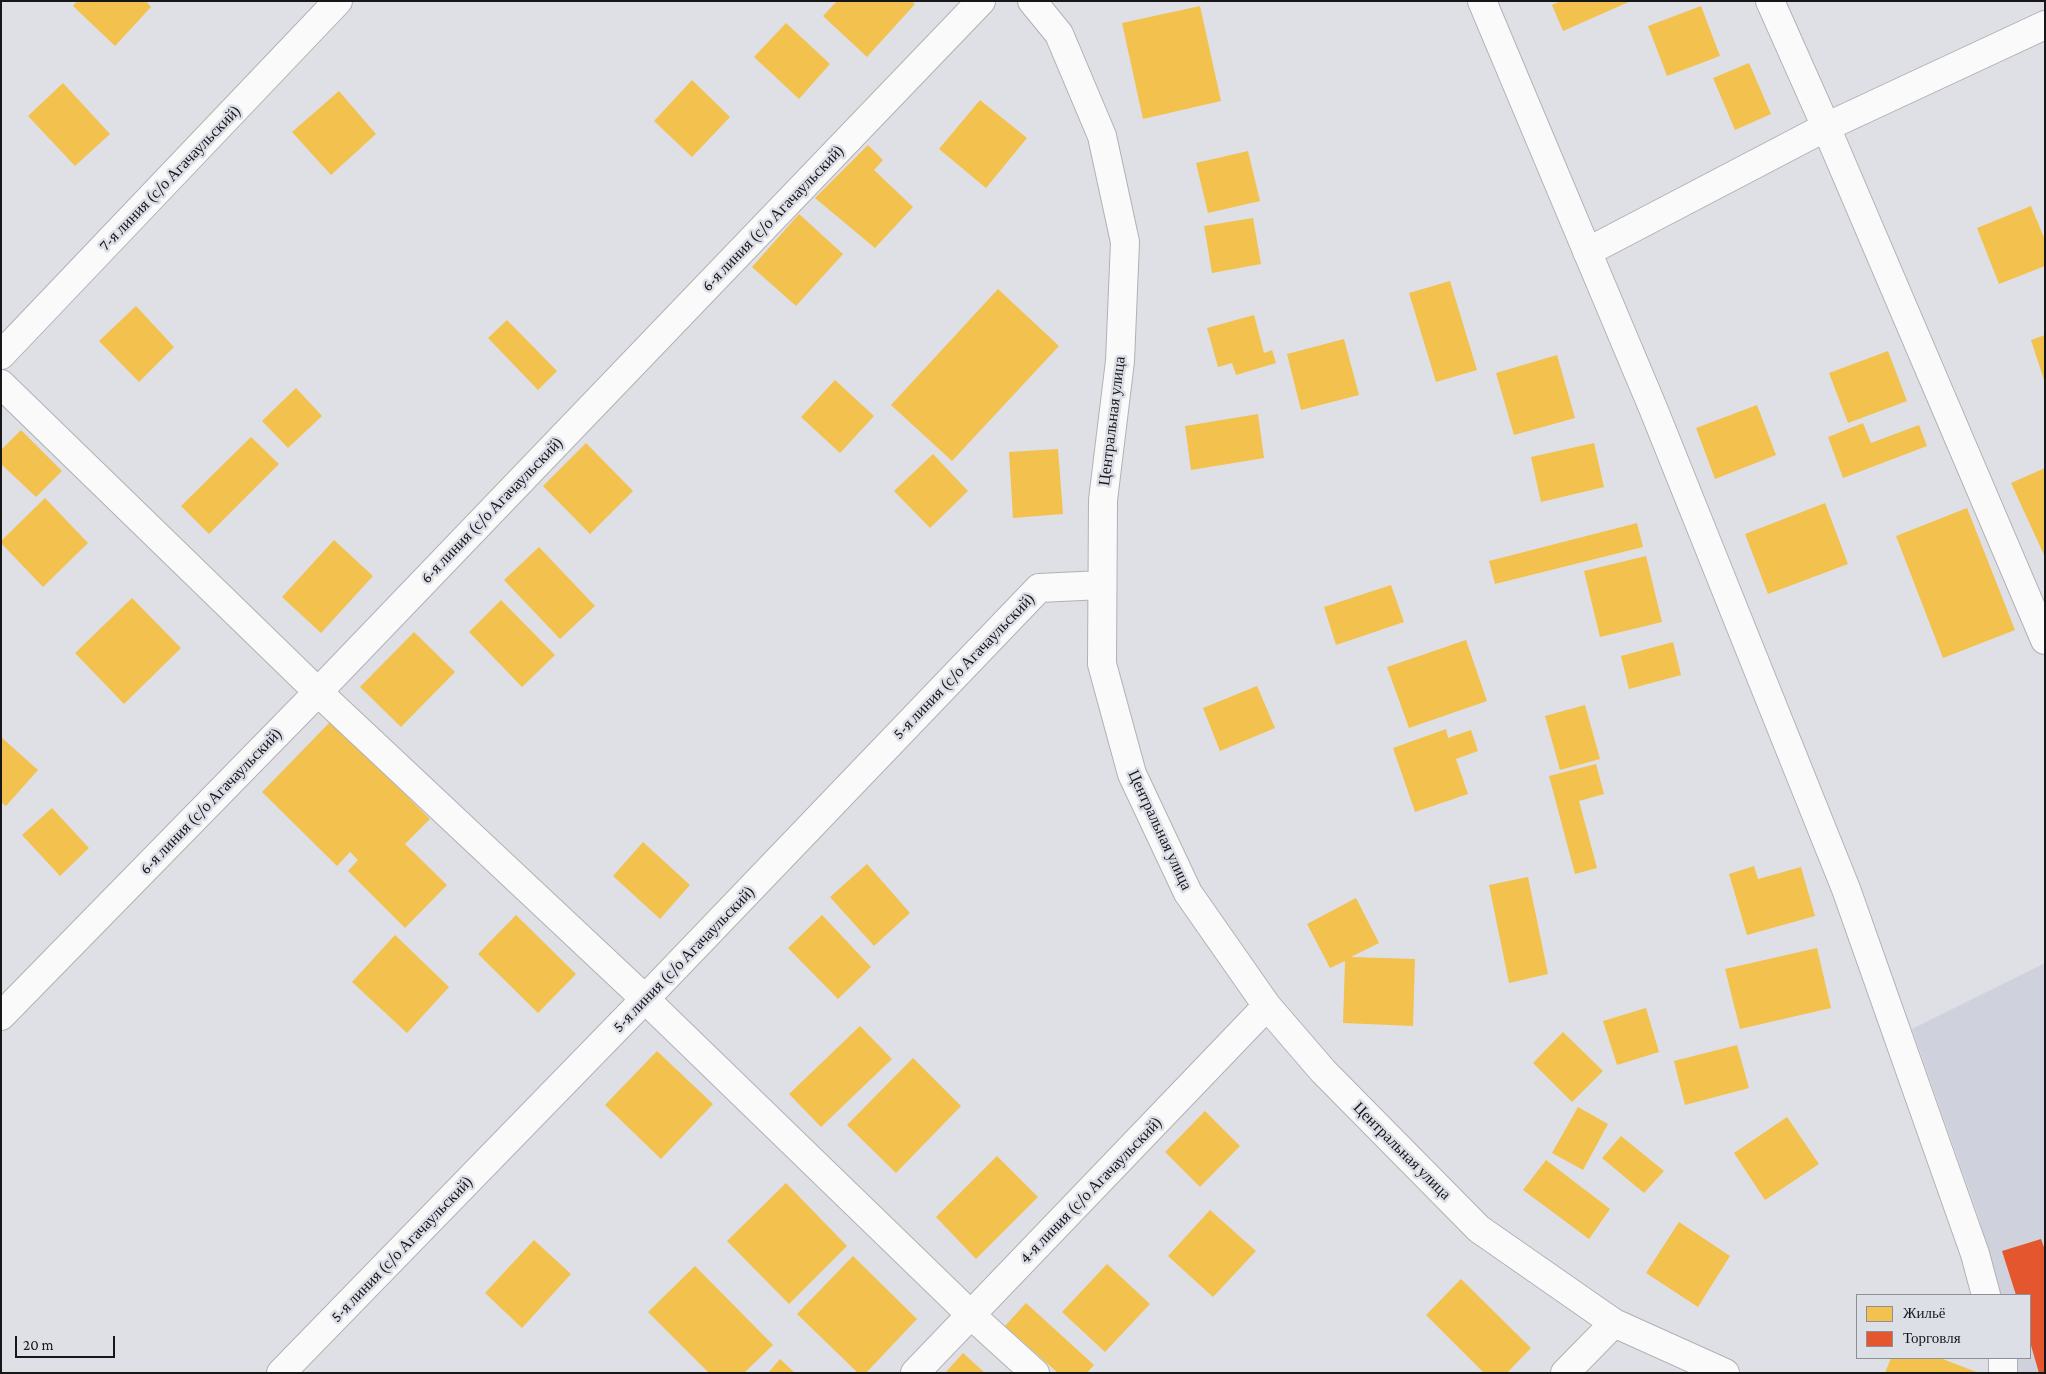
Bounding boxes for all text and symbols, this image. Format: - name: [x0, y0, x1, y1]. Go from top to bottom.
- street label: 7-я линия (с/о Агачаульский): [95, 101, 245, 255]
- street label: 6-я линия (с/о Агачаульский): [698, 141, 848, 295]
- street label: Центральная улица: [1095, 355, 1129, 487]
- street label: 6-я линия (с/о Агачаульский): [417, 433, 567, 587]
- street label: 5-я линия (с/о Агачаульский): [889, 589, 1039, 743]
- street label: 6-я линия (с/о Агачаульский): [136, 724, 286, 878]
- street label: Центральная улица: [1124, 767, 1196, 893]
- street label: 5-я линия (с/о Агачаульский): [609, 882, 759, 1036]
- street label: Центральная улица: [1349, 1098, 1455, 1204]
- street label: 4-я линия (с/о Агачаульский): [1016, 1112, 1166, 1268]
- street label: 5-я линия (с/о Агачаульский): [327, 1172, 477, 1326]
- legend: [1856, 1294, 2031, 1359]
- text: Жильё: [1903, 1305, 1945, 1321]
- scale bar: [18, 1326, 118, 1358]
- text: Торговля: [1903, 1330, 1961, 1346]
- text: 20 m: [23, 1337, 54, 1353]

